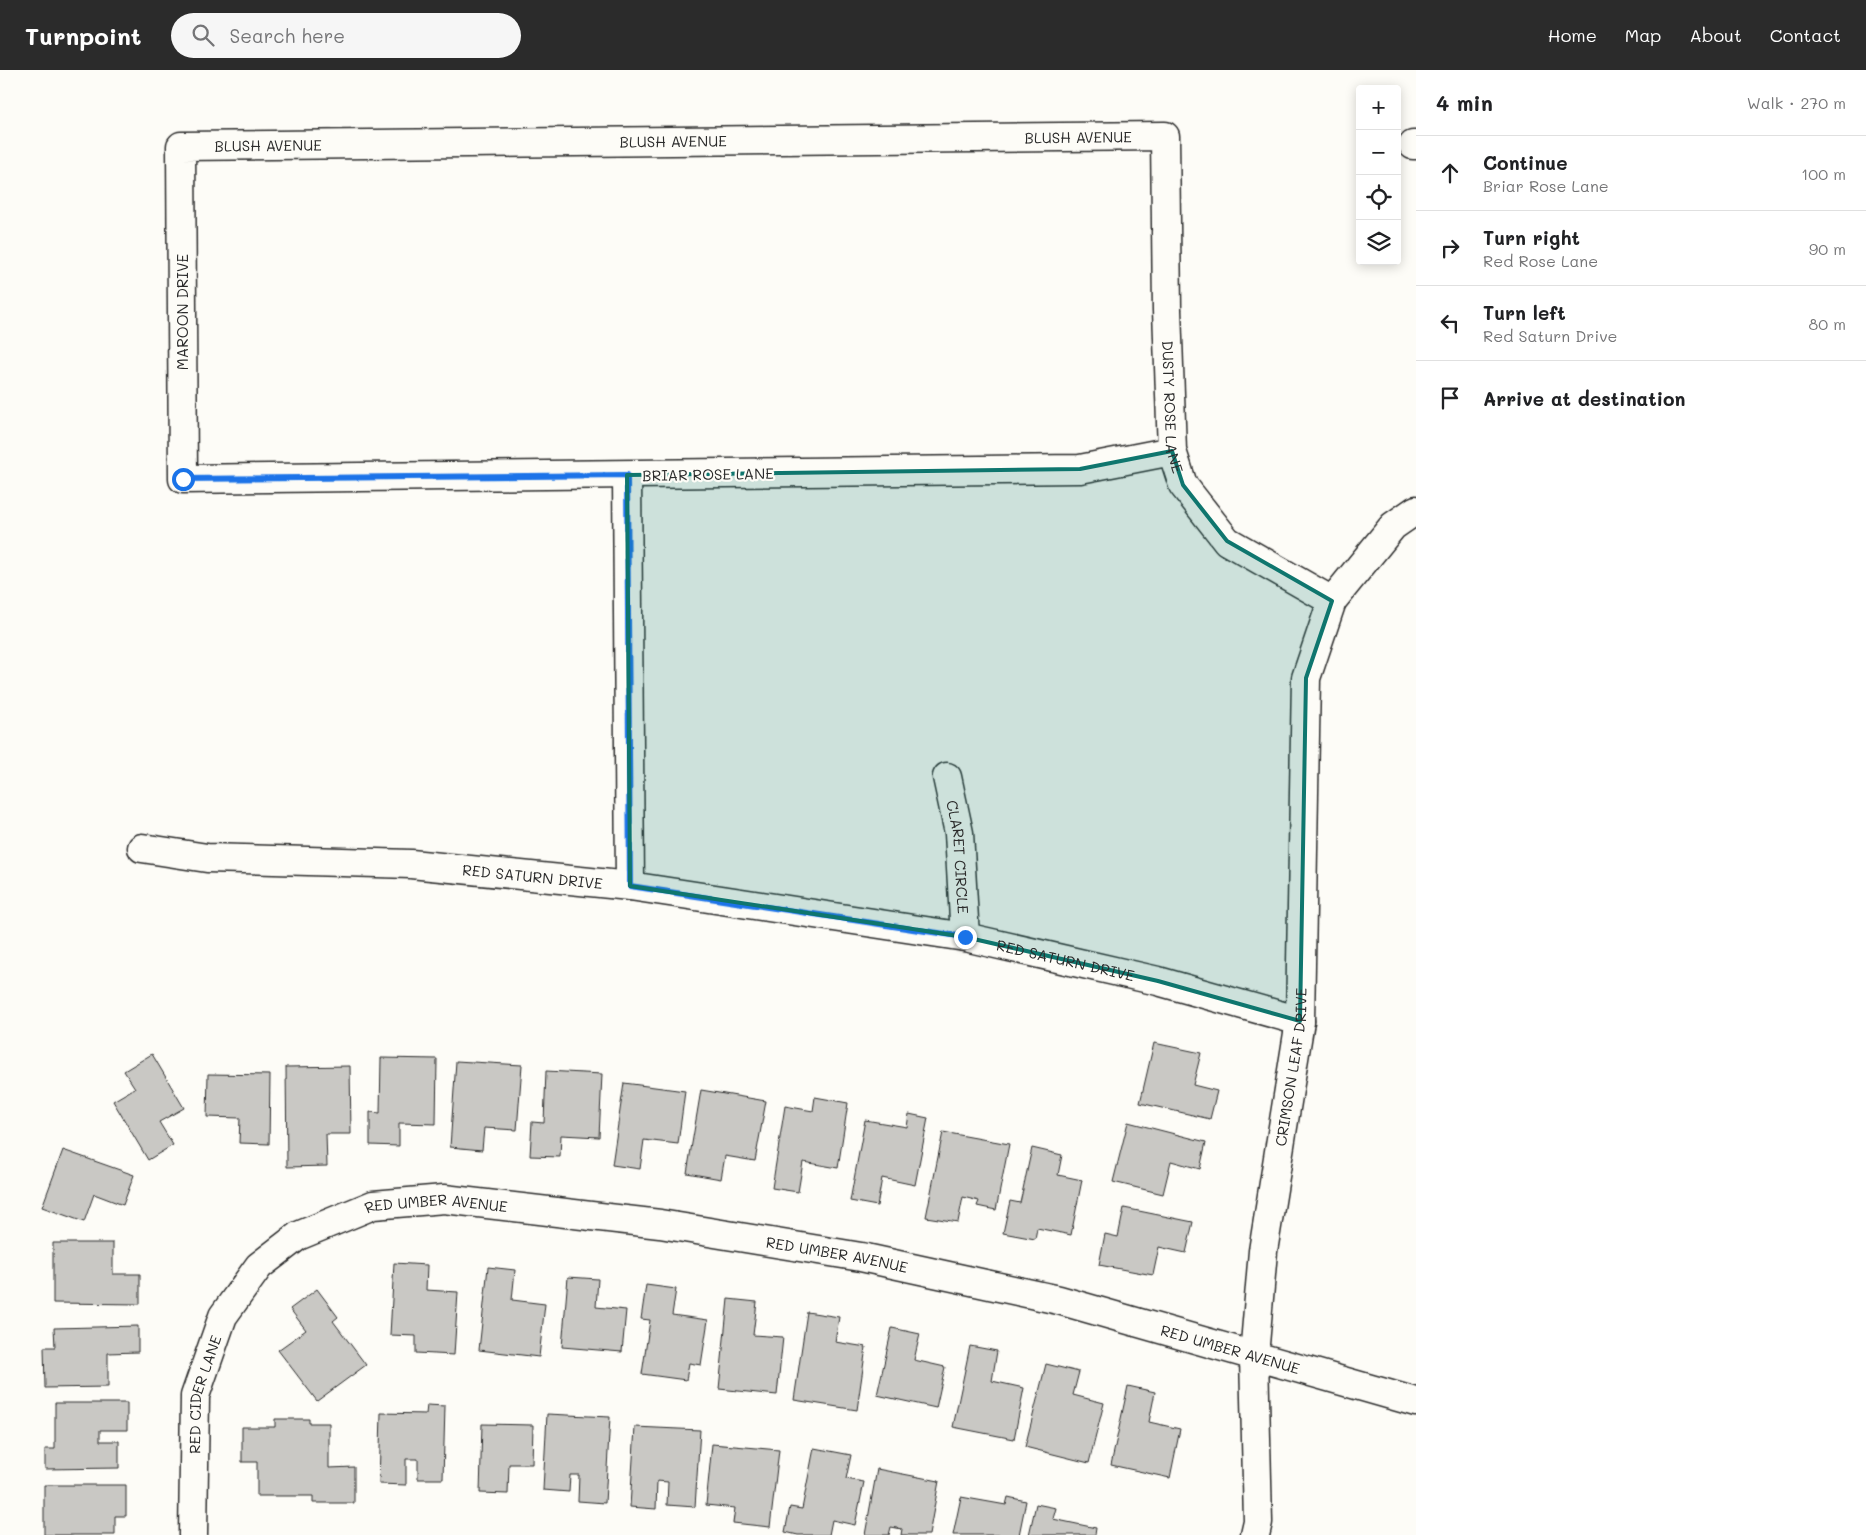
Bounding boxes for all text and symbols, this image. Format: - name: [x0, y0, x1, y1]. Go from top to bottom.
- search box: [171, 13, 521, 58]
- text: Turnpoint: [25, 20, 141, 51]
- icon: search: [189, 21, 217, 49]
- text: Search here: [229, 23, 345, 48]
- text: Home: [1548, 23, 1597, 47]
- text: Map: [1625, 23, 1661, 47]
- text: About: [1689, 23, 1742, 47]
- text: Contact: [1770, 23, 1841, 47]
- map controls: [1356, 85, 1401, 265]
- button: +: [1356, 85, 1401, 130]
- text: 4 min: [1436, 89, 1493, 116]
- text: Walk · 270 m: [1747, 92, 1846, 113]
- street label: BLUSH AVENUE: [1024, 126, 1132, 147]
- street label: BLUSH AVENUE: [619, 130, 727, 152]
- button: −: [1356, 130, 1401, 175]
- street label: BLUSH AVENUE: [214, 135, 322, 156]
- text: Continue: [1483, 150, 1568, 175]
- icon: ahead: [1436, 159, 1464, 187]
- text: 100 m: [1801, 163, 1846, 184]
- button: locate: [1356, 175, 1401, 220]
- text: Briar Rose Lane: [1483, 175, 1609, 196]
- button: layers: [1356, 220, 1401, 265]
- text: Turn right: [1483, 225, 1580, 250]
- icon: right: [1436, 234, 1464, 262]
- text: 90 m: [1809, 238, 1846, 259]
- text: Red Rose Lane: [1483, 250, 1598, 271]
- street label: MAROON DRIVE: [172, 253, 192, 370]
- text: Turn left: [1483, 300, 1566, 325]
- icon: left: [1436, 309, 1464, 337]
- text: 80 m: [1809, 313, 1846, 334]
- text: Red Saturn Drive: [1483, 325, 1618, 346]
- street label: DUSTY ROSE LANE: [1158, 340, 1189, 476]
- icon: arrive: [1436, 384, 1464, 412]
- text: Arrive at destination: [1483, 386, 1686, 411]
- street label: BRIAR ROSE LANE: [642, 463, 774, 485]
- route start: [172, 468, 195, 491]
- street label: CLARET CIRCLE: [942, 798, 974, 915]
- street label: RED SATURN DRIVE: [461, 859, 604, 893]
- route end: [954, 926, 977, 949]
- street label: RED SATURN DRIVE: [995, 935, 1137, 985]
- street label: CRIMSON LEAF DRIVE: [1270, 987, 1311, 1148]
- street label: RED UMBER AVENUE: [361, 1189, 509, 1218]
- street label: RED UMBER AVENUE: [765, 1232, 910, 1277]
- street label: RED UMBER AVENUE: [1159, 1320, 1303, 1378]
- street label: RED CIDER LANE: [184, 1332, 226, 1454]

